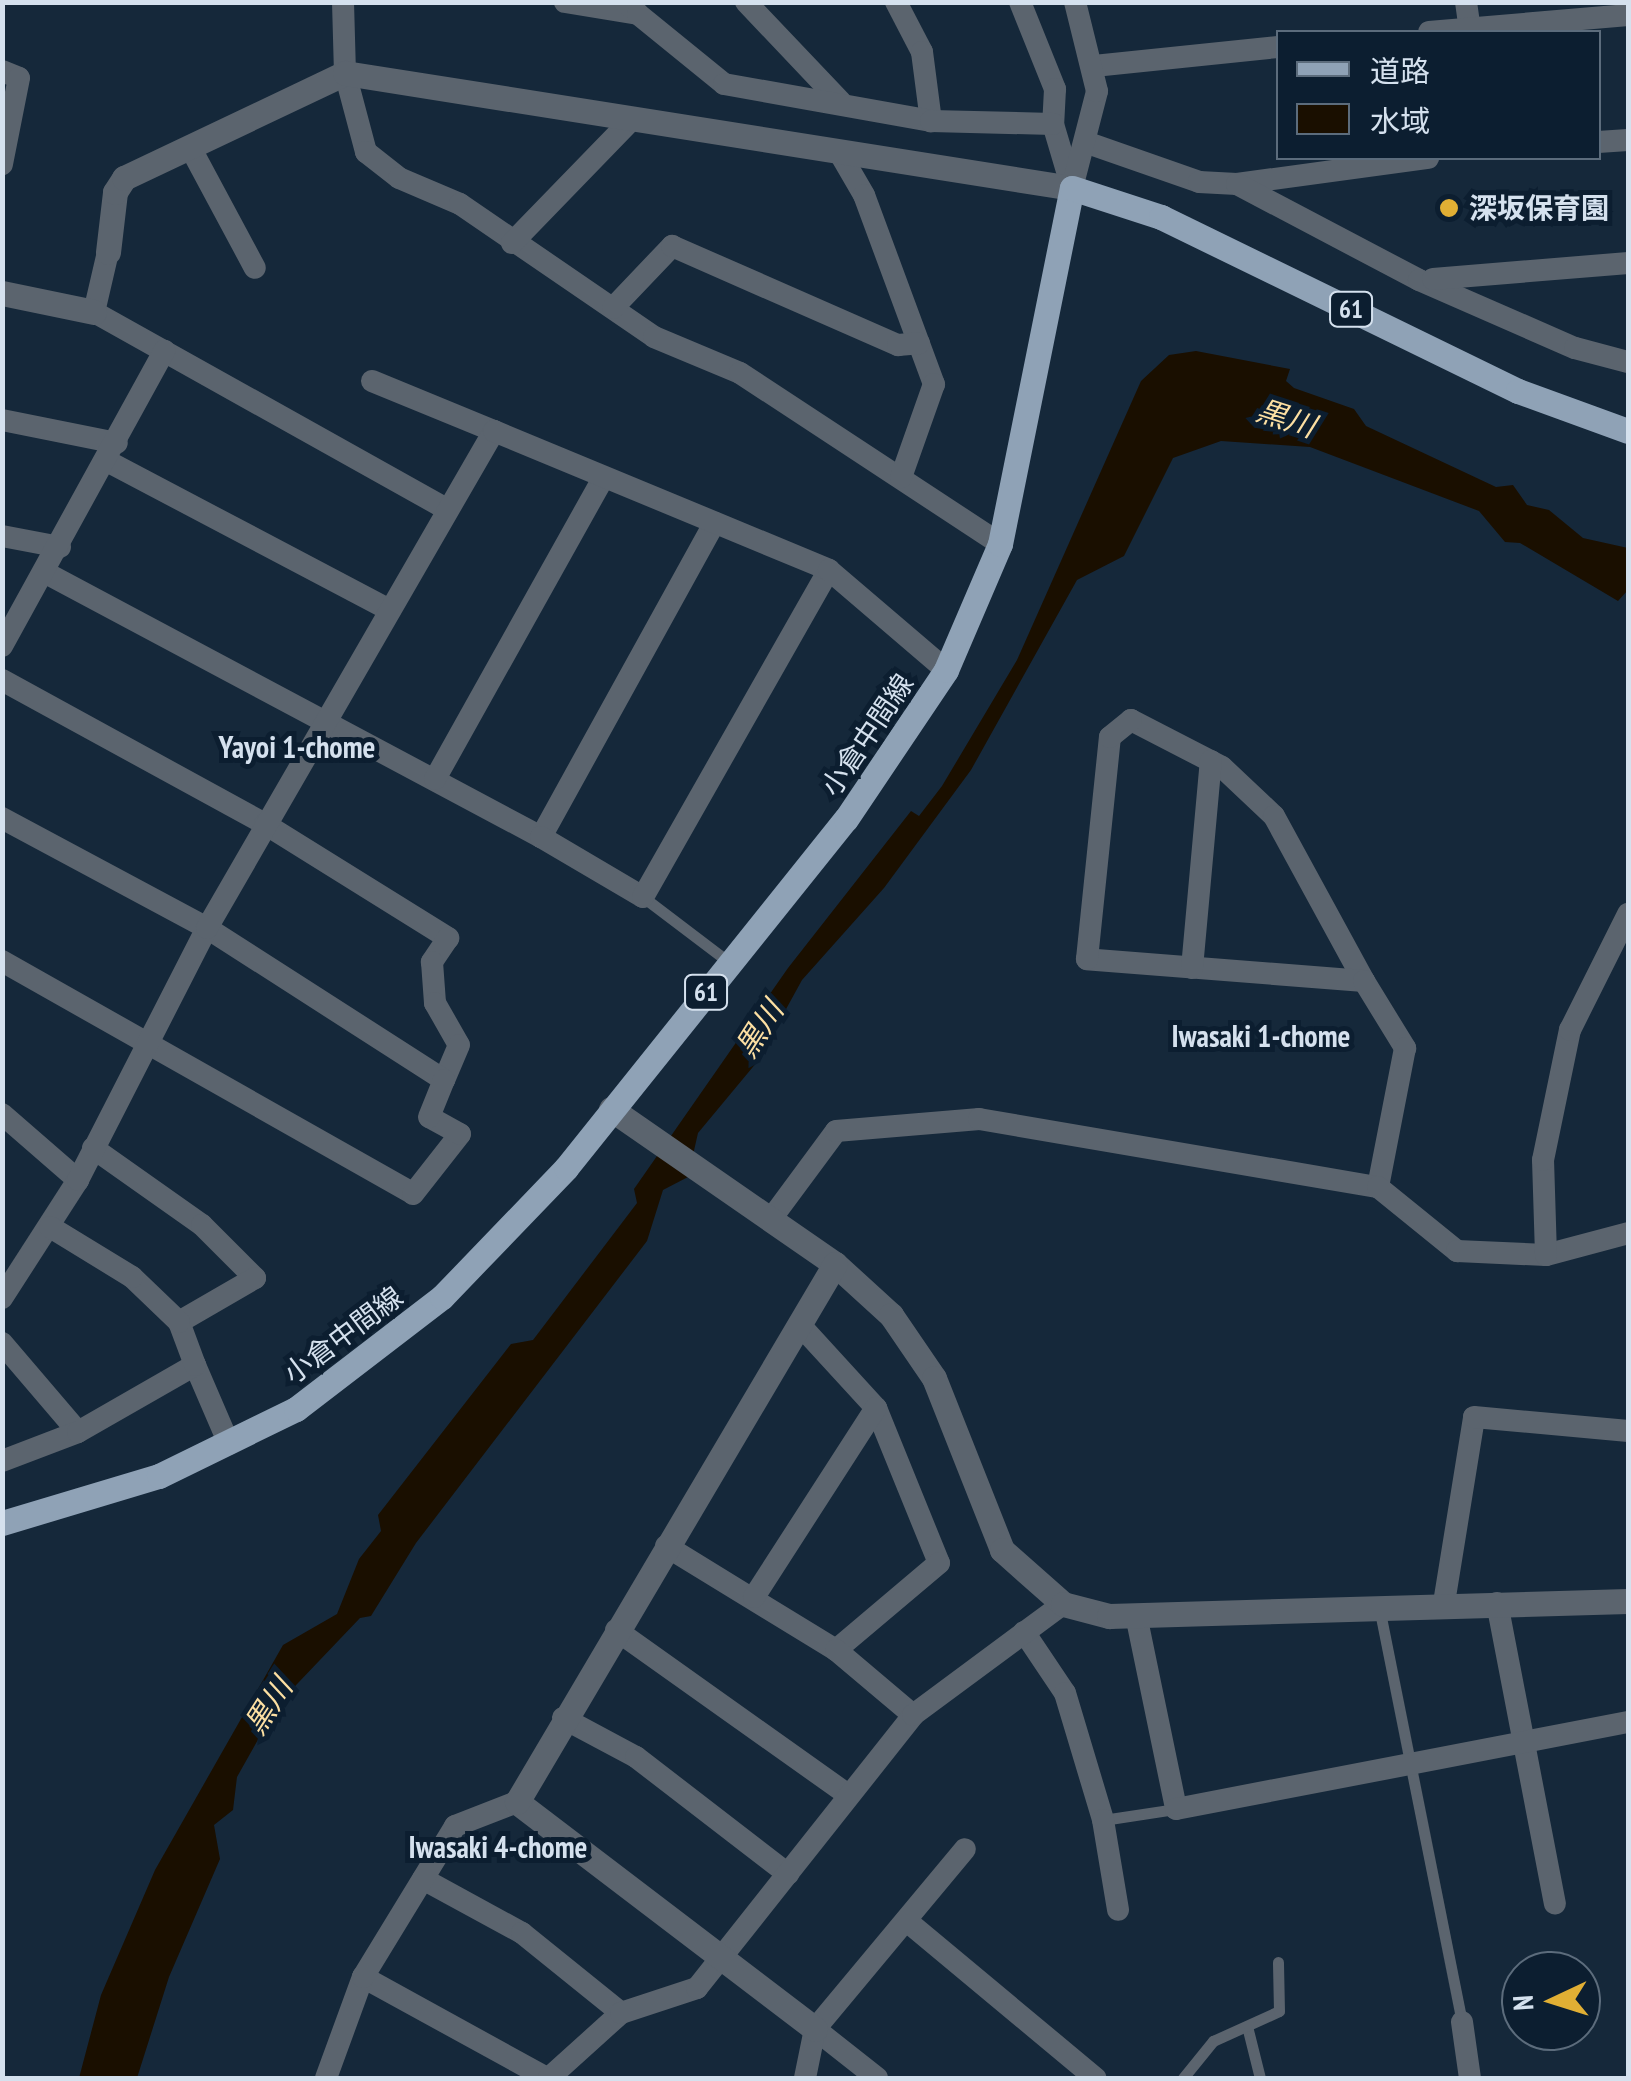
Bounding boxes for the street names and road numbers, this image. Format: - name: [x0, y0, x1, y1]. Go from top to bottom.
- road number: 61: [1328, 289, 1374, 329]
- street label: 小倉中間線: [814, 668, 920, 802]
- road number: 61: [684, 972, 728, 1012]
- street label: 小倉中間線: [277, 1279, 409, 1391]

